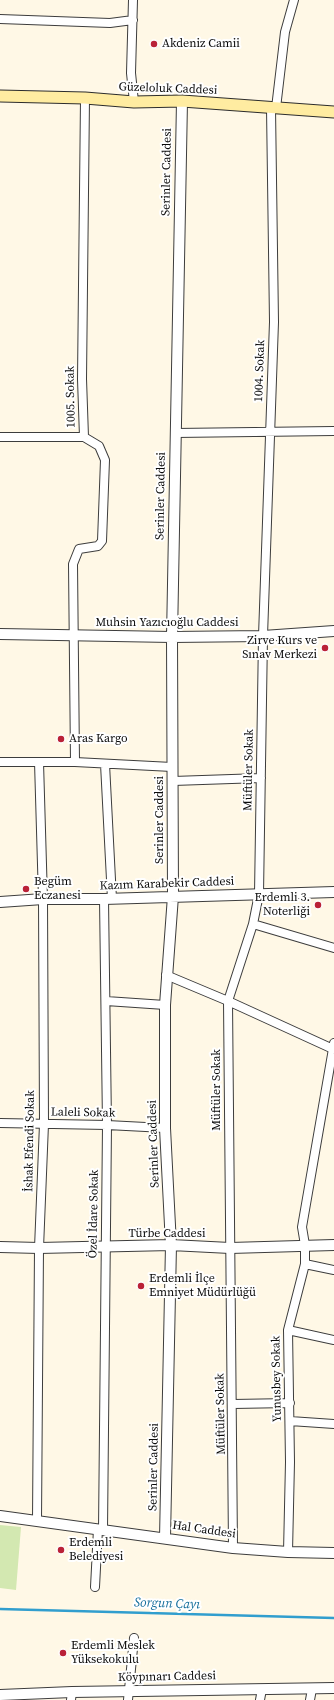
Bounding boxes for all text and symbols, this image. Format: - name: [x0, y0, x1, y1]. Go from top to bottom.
- place label: Akdeniz Camii: [162, 37, 240, 51]
- marker: Akdeniz Camii: [149, 39, 159, 49]
- street label: Güzeloluk Caddesi: [118, 80, 218, 98]
- street label: Serinler Caddesi: [159, 128, 175, 216]
- street label: 1004. Sokak: [252, 340, 268, 402]
- street label: 1005. Sokak: [63, 366, 79, 428]
- street label: Serinler Caddesi: [153, 452, 169, 540]
- street label: Muhsin Yazıcıoğlu Caddesi: [96, 616, 238, 630]
- place label: Zirve Kurs ve Sınav Merkezi: [242, 634, 317, 662]
- marker: Zirve Kurs ve Sınav Merkezi: [320, 643, 330, 653]
- street label: Müftüler Sokak: [241, 729, 257, 811]
- place label: Aras Kargo: [69, 732, 128, 746]
- marker: Aras Kargo: [56, 734, 66, 744]
- street label: Serinler Caddesi: [153, 776, 167, 864]
- street label: Kazım Karabekir Caddesi: [99, 874, 235, 894]
- place label: Begüm Eczanesi: [34, 875, 81, 903]
- marker: Begüm Eczanesi: [21, 884, 31, 894]
- place label: Erdemli 3. Noterliği: [255, 891, 310, 919]
- marker: Erdemli 3. Noterliği: [313, 900, 323, 910]
- street label: Müftüler Sokak: [210, 1049, 224, 1131]
- street label: İshak Efendi Sokak: [22, 1090, 38, 1192]
- street label: Serinler Caddesi: [145, 1100, 163, 1188]
- street label: Laleli Sokak: [51, 1105, 115, 1121]
- street label: Özel İdare Sokak: [86, 1169, 102, 1259]
- street label: Türbe Caddesi: [129, 1227, 205, 1241]
- place label: Erdemli İlçe Emniyet Müdürlüğü: [149, 1272, 256, 1300]
- marker: Erdemli İlçe Emniyet Müdürlüğü: [136, 1281, 146, 1291]
- street label: Yunusbey Sokak: [269, 1336, 285, 1422]
- street label: Müftüler Sokak: [213, 1373, 229, 1455]
- street label: Serinler Caddesi: [146, 1423, 162, 1511]
- street label: Hal Caddesi: [171, 1518, 237, 1542]
- place label: Erdemli Belediyesi: [69, 1536, 123, 1564]
- marker: Erdemli Belediyesi: [56, 1545, 66, 1555]
- water label: Sorgun Çayı: [134, 1595, 200, 1613]
- place label: Erdemli Meslek Yüksekokulu: [71, 1639, 155, 1667]
- marker: Erdemli Meslek Yüksekokulu: [58, 1648, 68, 1658]
- street label: Köypınarı Caddesi: [118, 1669, 216, 1685]

